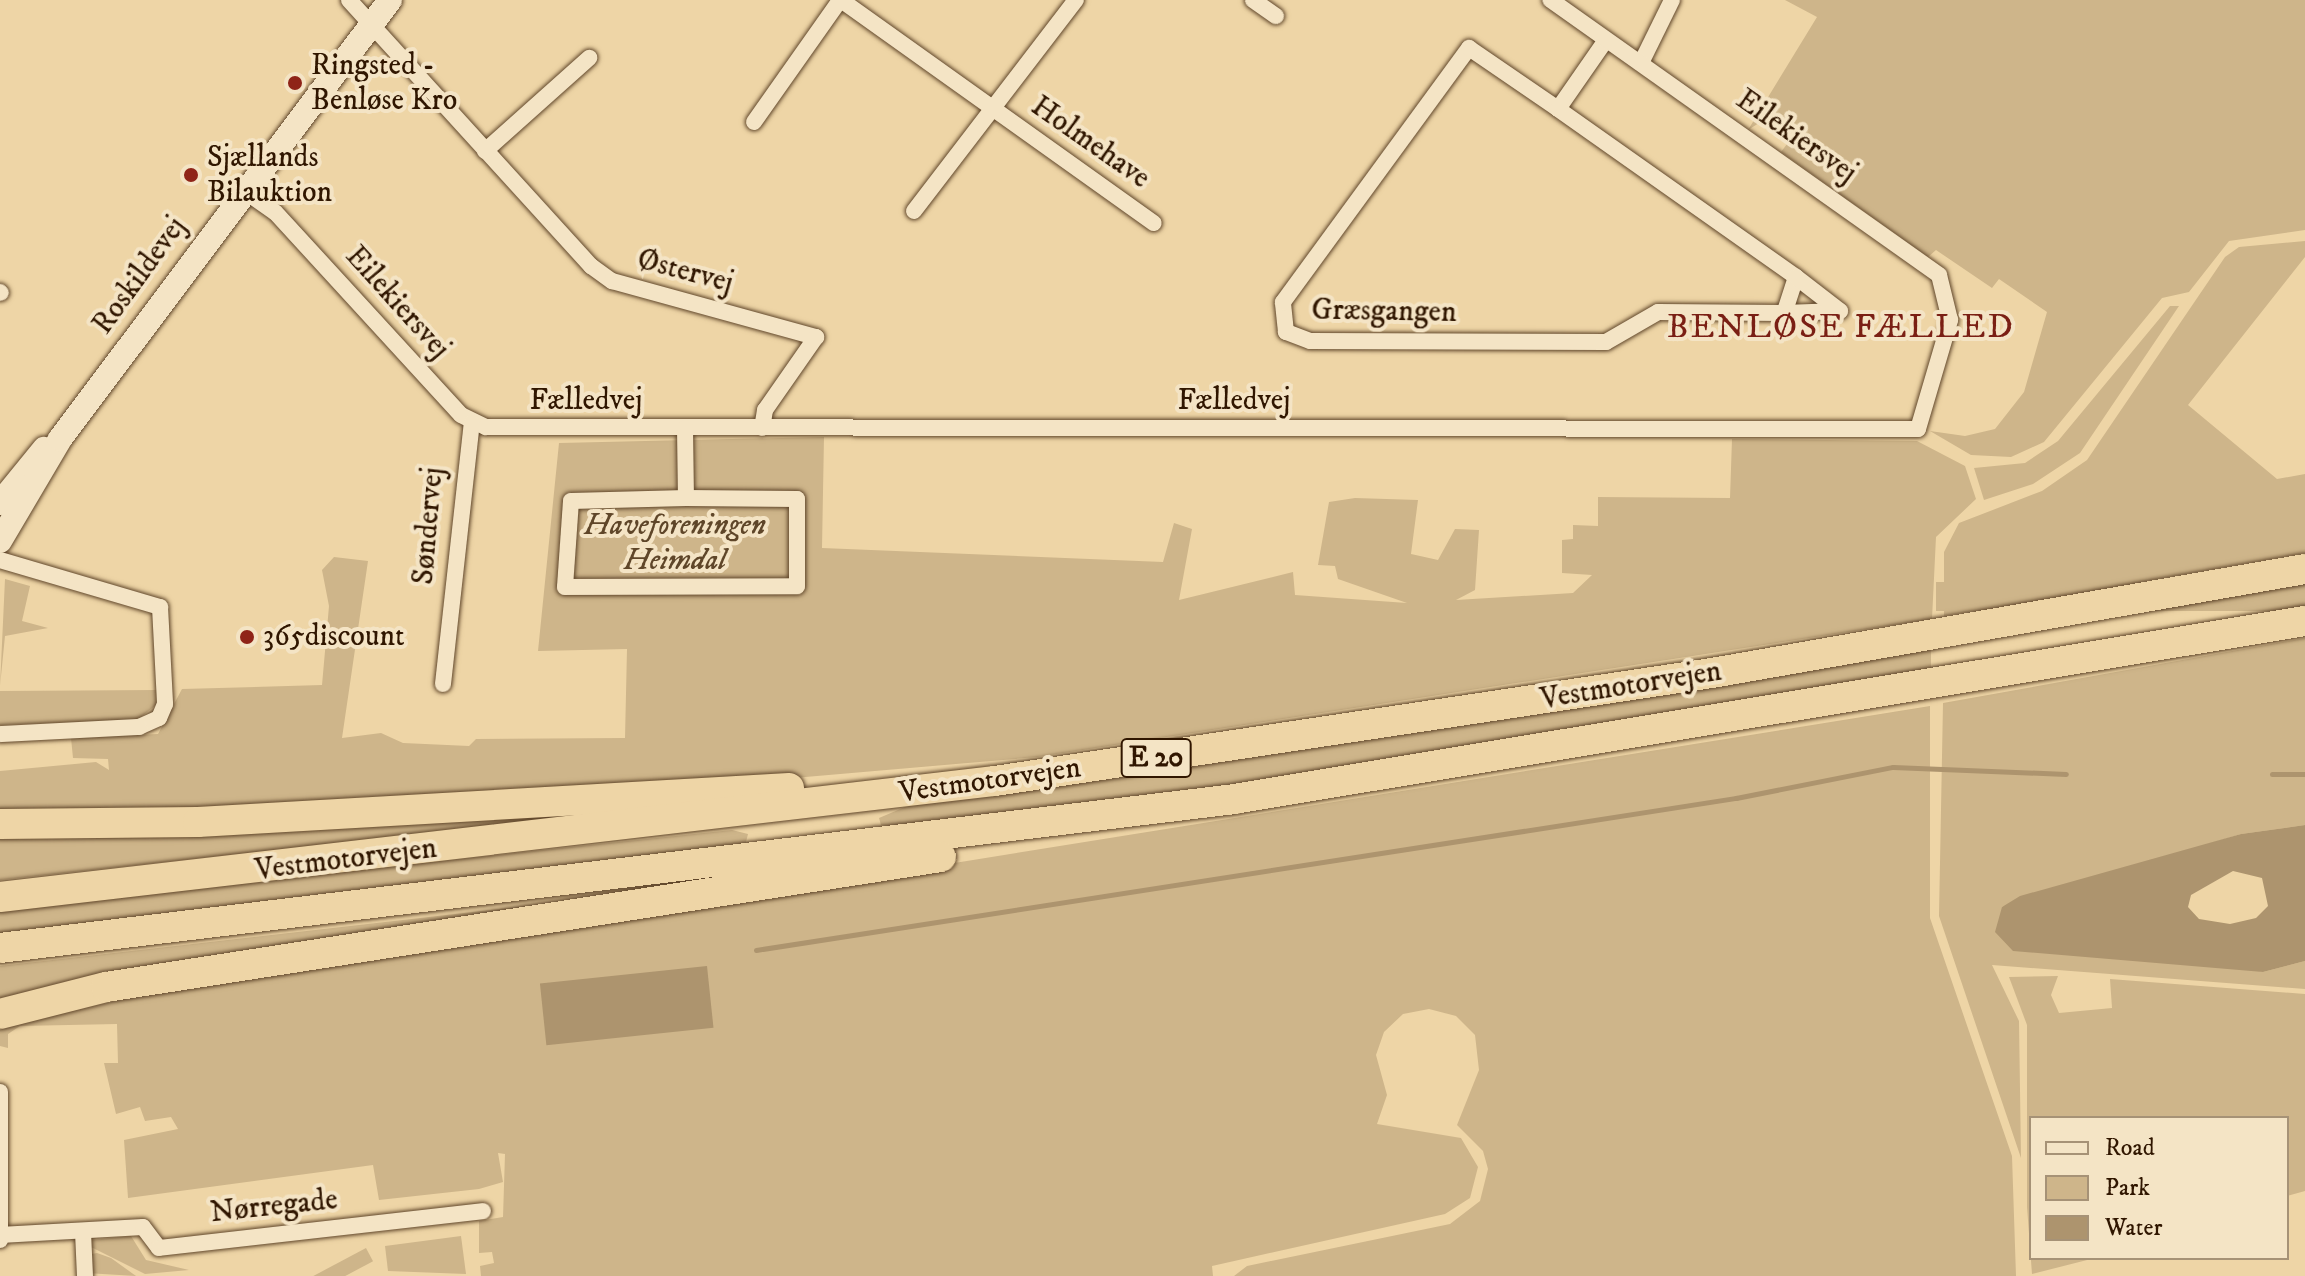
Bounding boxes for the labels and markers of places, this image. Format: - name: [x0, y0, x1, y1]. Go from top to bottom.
- place label: Ringsted - Benløse Kro: [311, 48, 457, 118]
- marker: Ringsted - Benløse Kro: [286, 74, 304, 92]
- place label: Sjællands Bilauktion: [207, 140, 332, 210]
- marker: Sjællands Bilauktion: [182, 166, 200, 184]
- place label: 365discount: [263, 619, 405, 655]
- marker: 365discount: [238, 628, 256, 646]

